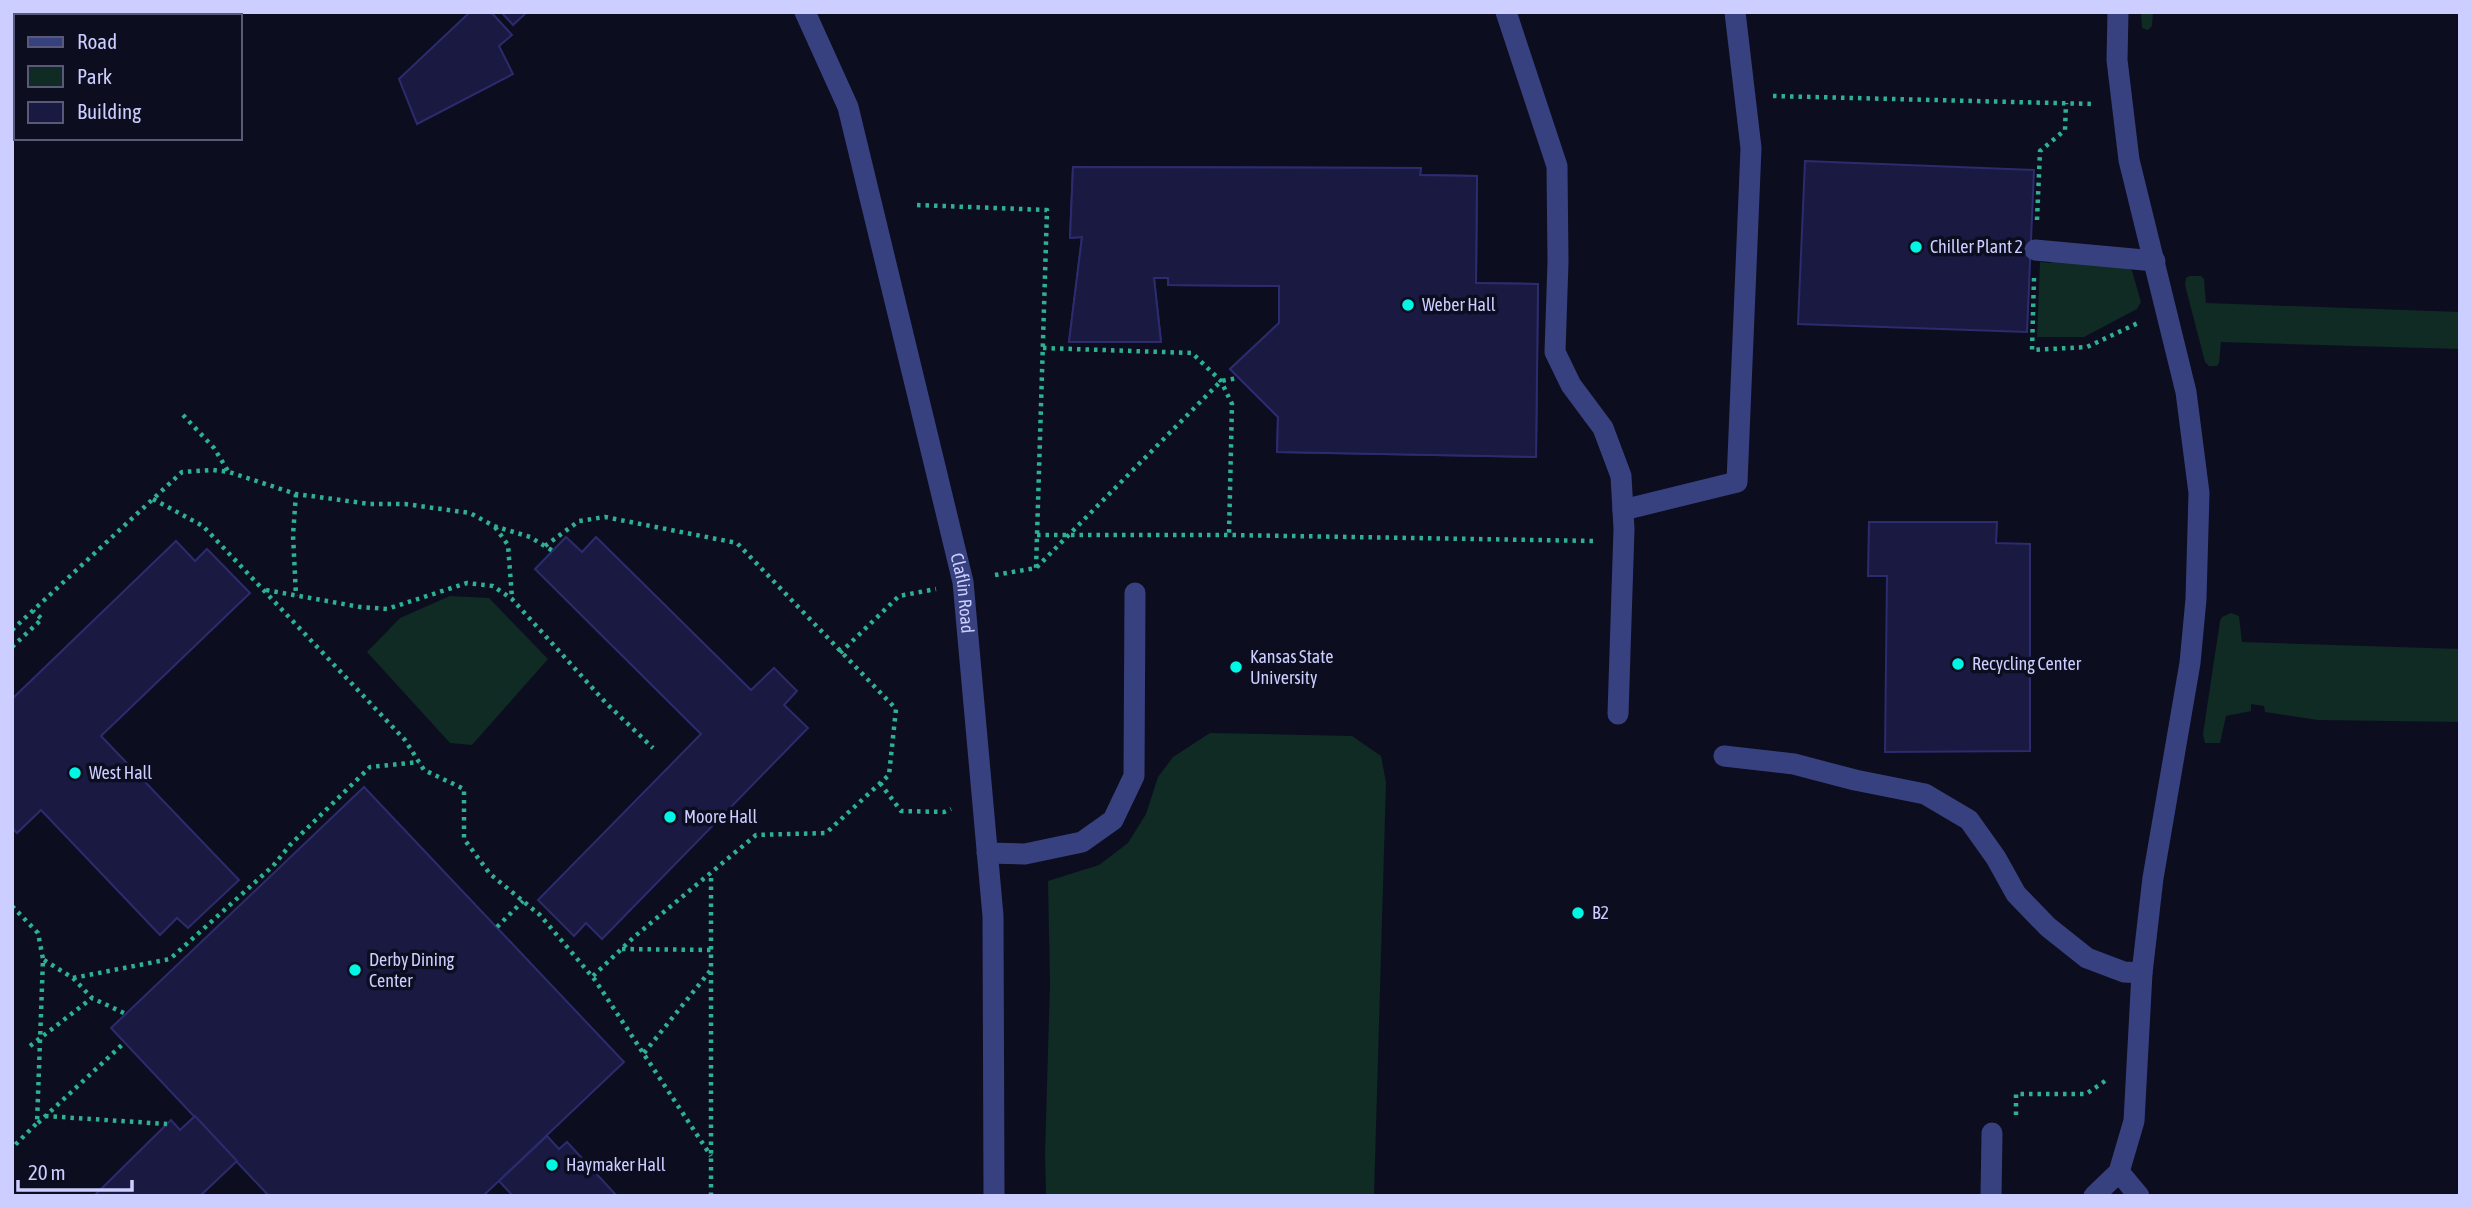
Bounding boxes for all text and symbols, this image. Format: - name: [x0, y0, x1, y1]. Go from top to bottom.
- legend: [14, 14, 242, 140]
- text: Road: [77, 29, 117, 53]
- text: Park: [77, 64, 112, 88]
- text: Building: [77, 99, 141, 123]
- place label: Chiller Plant 2: [1930, 236, 2023, 257]
- marker: Chiller Plant 2: [1908, 239, 1924, 255]
- place label: Weber Hall: [1422, 294, 1496, 315]
- marker: Weber Hall: [1400, 297, 1416, 313]
- street label: Claflin Road: [946, 551, 979, 634]
- place label: Kansas State University: [1250, 646, 1333, 688]
- place label: Recycling Center: [1972, 653, 2082, 674]
- marker: Recycling Center: [1950, 656, 1966, 672]
- marker: Kansas State University: [1228, 659, 1244, 675]
- place label: West Hall: [89, 762, 152, 783]
- marker: West Hall: [67, 765, 83, 781]
- place label: Moore Hall: [684, 806, 758, 827]
- marker: Moore Hall: [662, 809, 678, 825]
- place label: B2: [1592, 902, 1609, 923]
- marker: B2: [1570, 905, 1586, 921]
- place label: Derby Dining Center: [369, 949, 455, 991]
- marker: Derby Dining Center: [347, 962, 363, 978]
- scale bar: [18, 1148, 131, 1192]
- place label: Haymaker Hall: [566, 1154, 666, 1175]
- marker: Haymaker Hall: [544, 1157, 560, 1173]
- text: 20 m: [28, 1160, 66, 1184]

